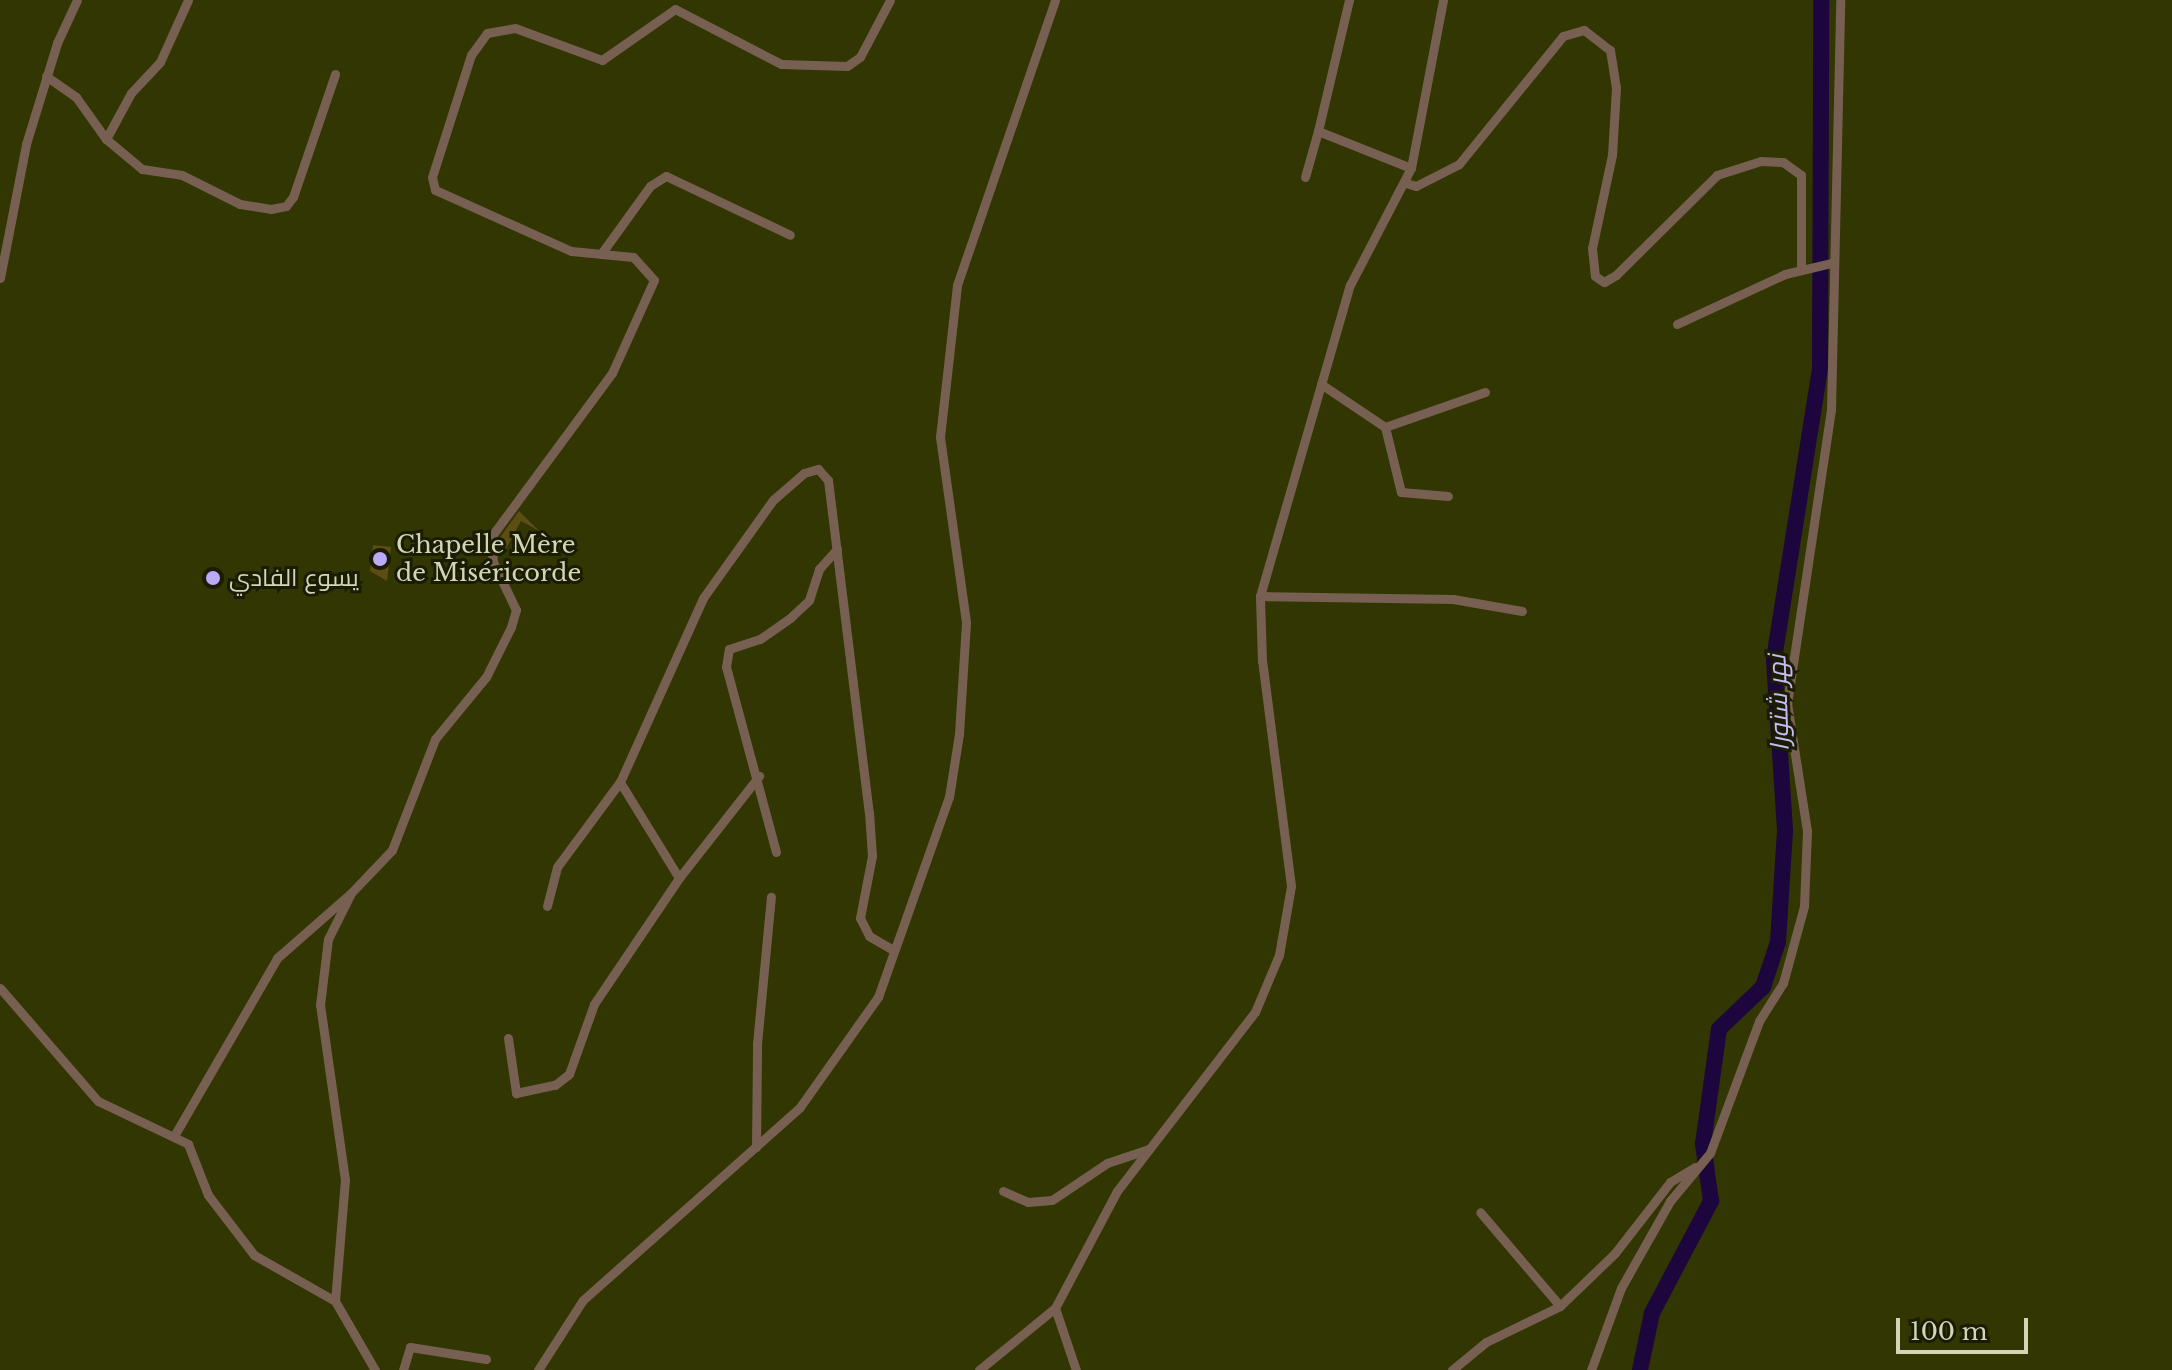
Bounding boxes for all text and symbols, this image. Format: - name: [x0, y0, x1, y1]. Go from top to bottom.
- place label: Chapelle Mère de Miséricorde: [396, 531, 581, 587]
- marker: Chapelle Mère de Miséricorde: [371, 550, 389, 568]
- place label: يسوع الفادي: [229, 564, 359, 592]
- marker: يسوع الفادي: [204, 569, 222, 587]
- water label: نهر شتورا: [1762, 654, 1796, 752]
- scale bar: [1900, 1302, 2032, 1352]
- text: 100 m: [1910, 1317, 1988, 1346]

